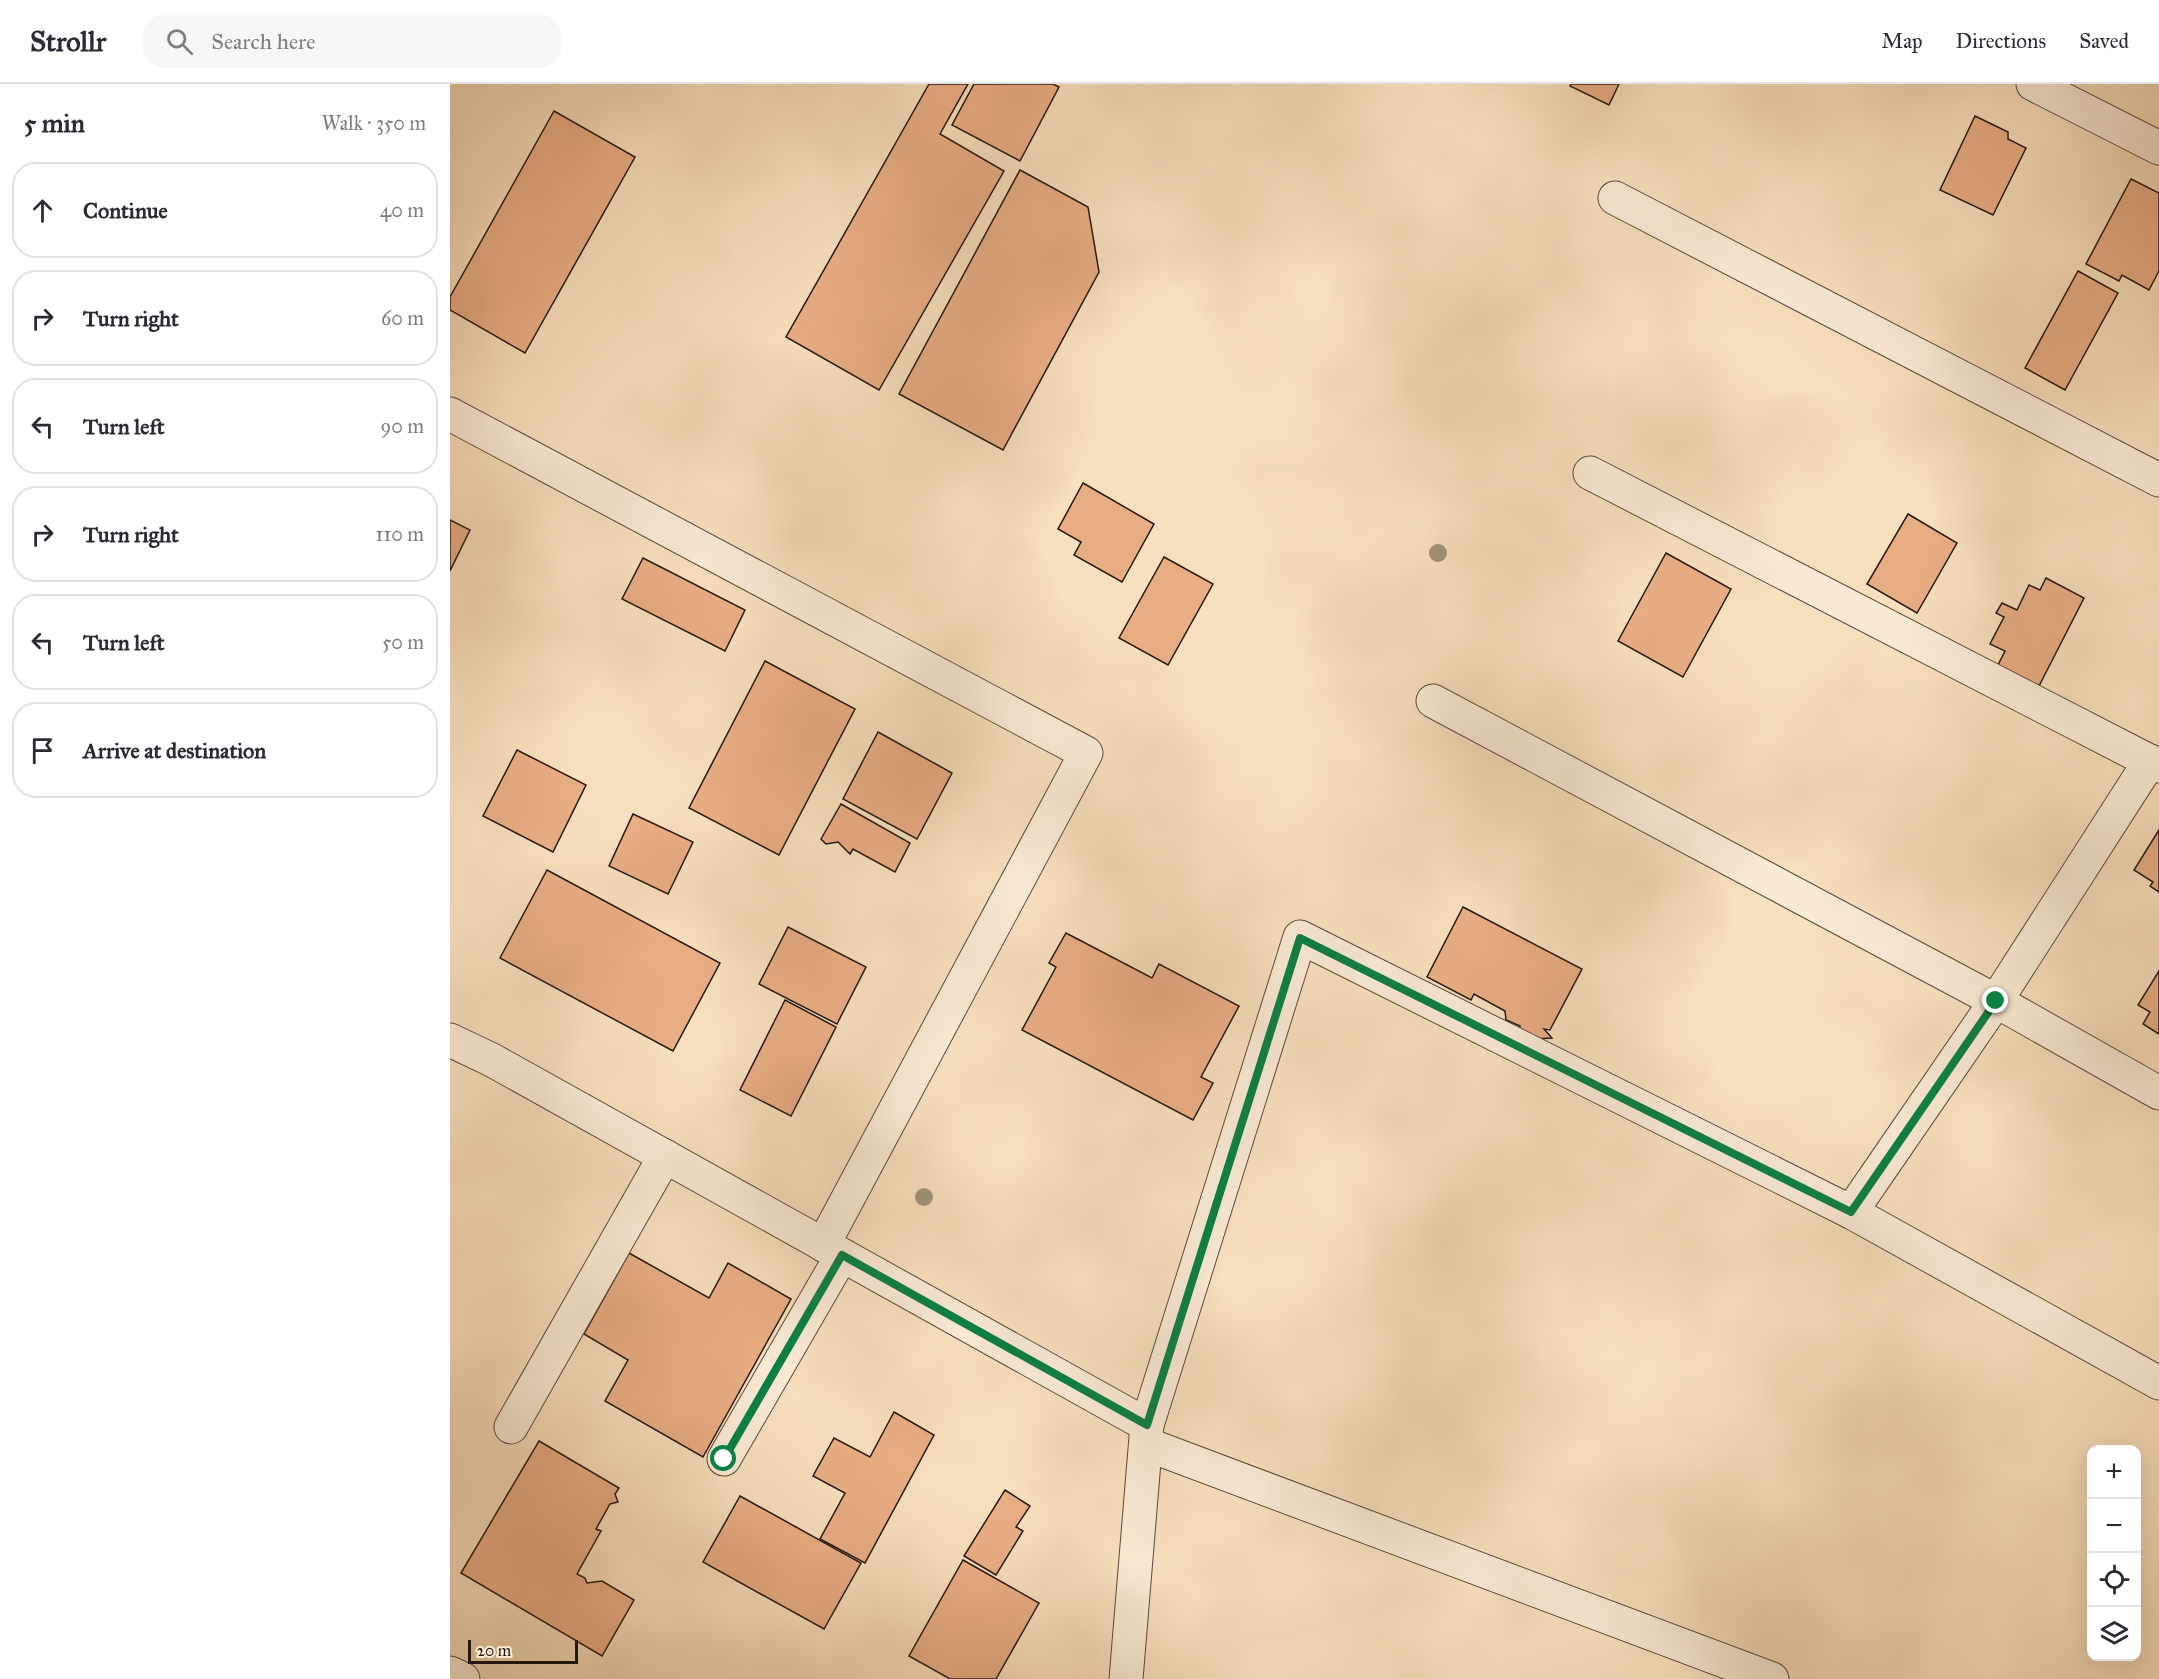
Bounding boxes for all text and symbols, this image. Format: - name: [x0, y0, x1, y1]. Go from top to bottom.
- search box: [142, 14, 562, 68]
- text: Strollr: [30, 24, 106, 59]
- icon: search: [163, 25, 196, 58]
- text: Search here: [211, 28, 315, 55]
- text: Map: [1882, 28, 1923, 54]
- text: Directions: [1956, 28, 2046, 54]
- text: Saved: [2079, 28, 2129, 54]
- text: 5 min: [24, 107, 85, 139]
- text: Walk · 350 m: [322, 111, 426, 135]
- icon: ahead: [26, 194, 59, 227]
- text: Continue: [83, 197, 168, 224]
- text: 40 m: [380, 198, 424, 222]
- icon: right: [26, 302, 59, 335]
- text: Turn right: [83, 305, 179, 332]
- text: 60 m: [381, 306, 424, 330]
- icon: left: [26, 410, 59, 443]
- text: Turn left: [83, 413, 165, 440]
- text: 90 m: [381, 414, 424, 438]
- icon: right: [26, 518, 59, 551]
- text: Turn right: [83, 521, 179, 548]
- text: 110 m: [376, 522, 424, 546]
- icon: left: [26, 626, 59, 659]
- text: Turn left: [83, 629, 165, 656]
- text: 50 m: [382, 630, 424, 654]
- icon: arrive: [26, 734, 59, 767]
- text: Arrive at destination: [83, 737, 266, 764]
- route end: [1982, 987, 2008, 1013]
- route start: [710, 1445, 736, 1471]
- map controls: [2087, 1445, 2141, 1661]
- button: +: [2087, 1445, 2141, 1499]
- button: −: [2087, 1499, 2141, 1553]
- button: locate: [2087, 1553, 2141, 1607]
- button: layers: [2087, 1607, 2141, 1661]
- scale bar: [468, 1637, 578, 1664]
- text: 20 m: [477, 1641, 511, 1660]

